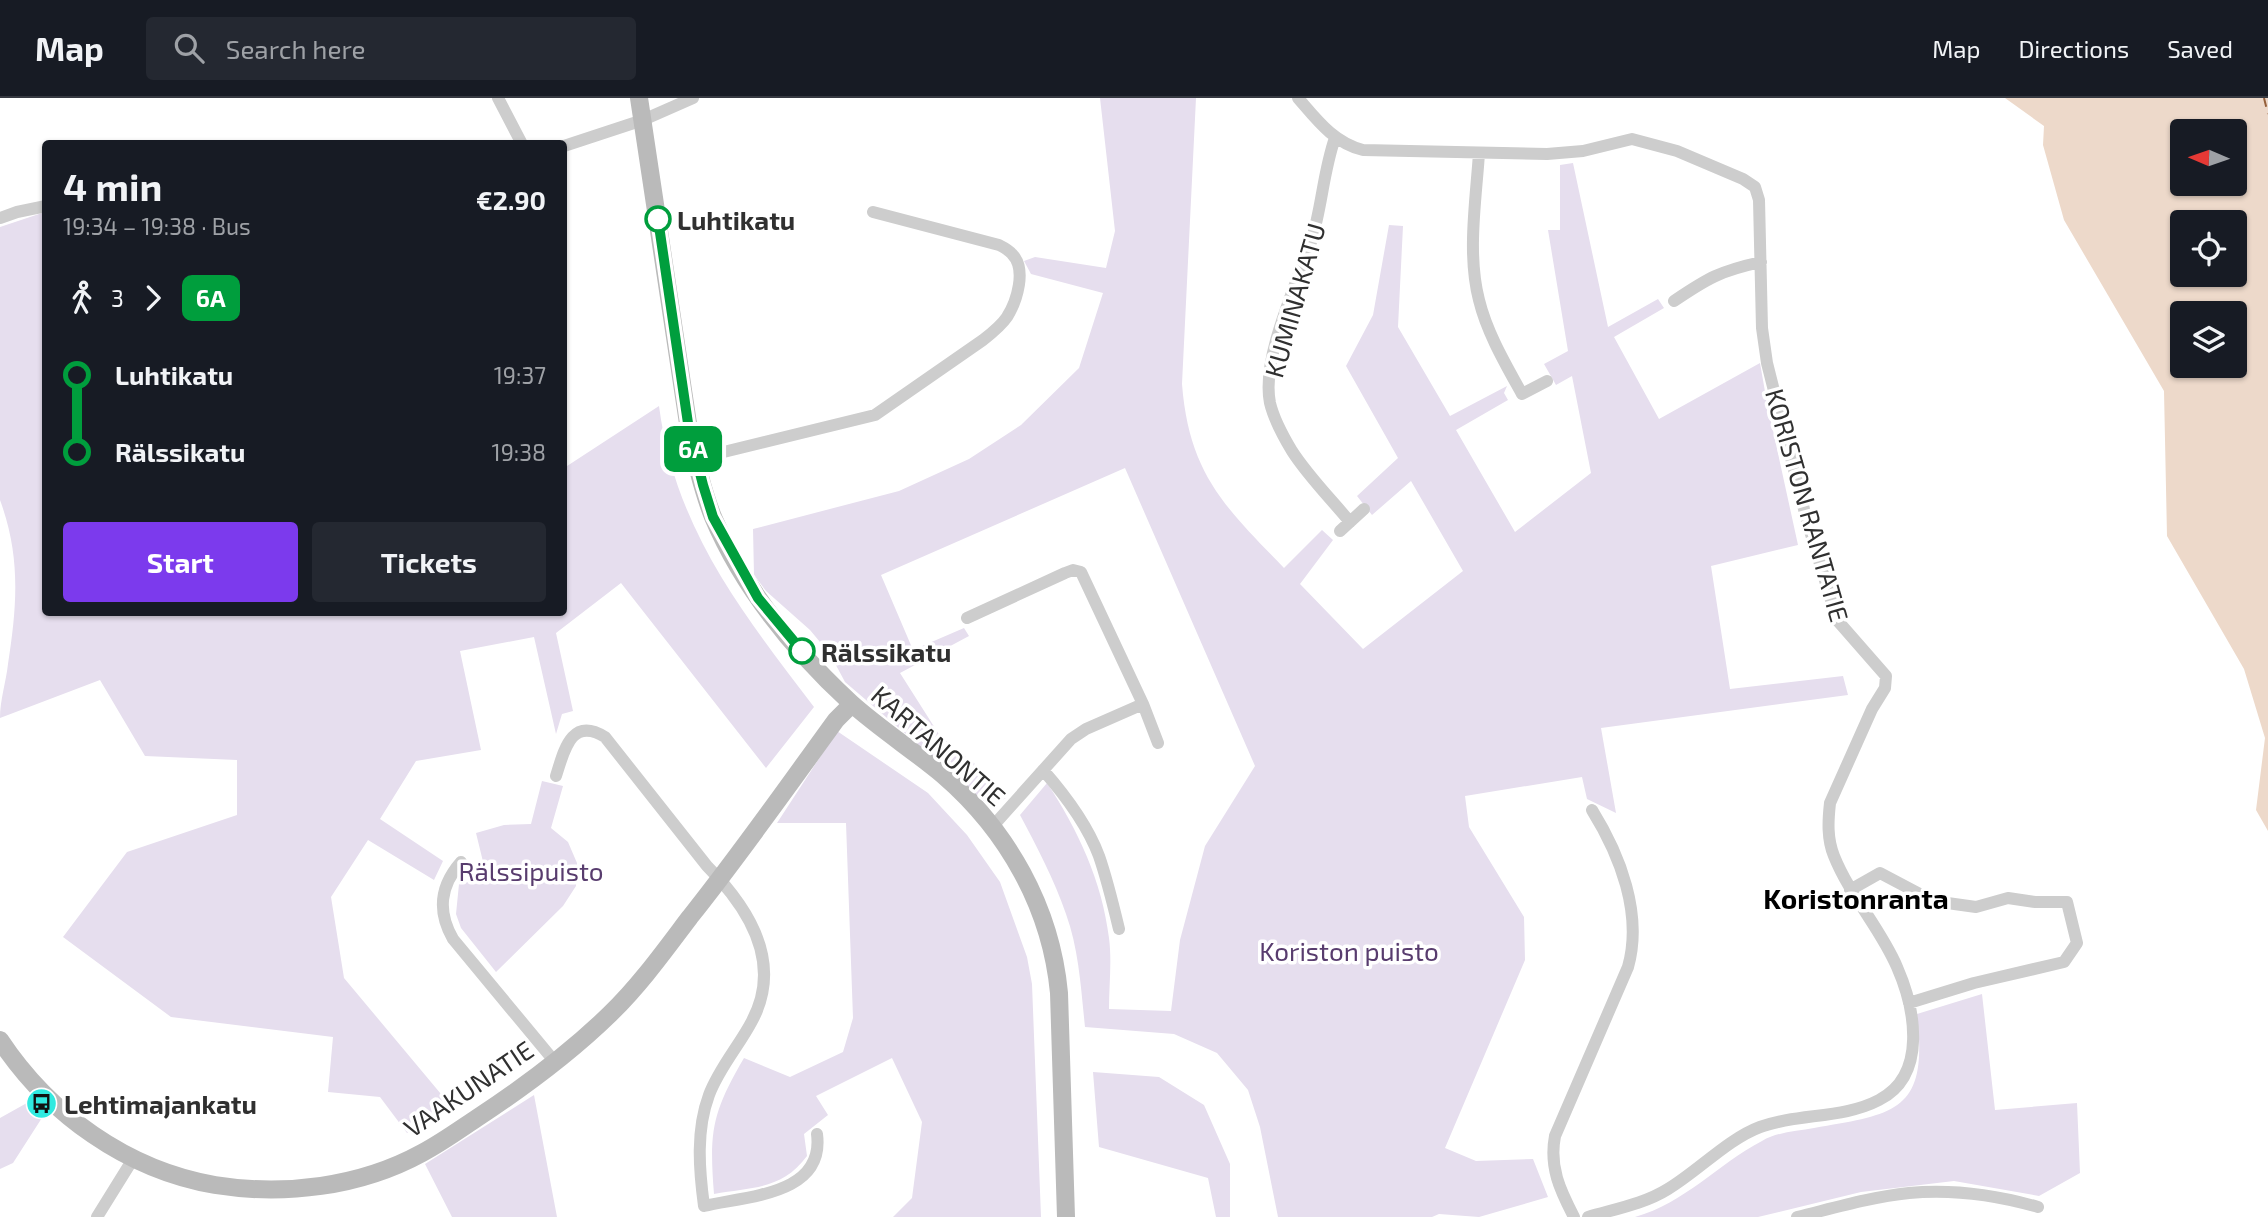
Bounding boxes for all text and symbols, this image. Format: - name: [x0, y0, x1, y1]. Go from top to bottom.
- search box: [146, 17, 636, 80]
- text: Map: [35, 28, 104, 68]
- icon: search: [170, 29, 208, 67]
- text: Search here: [226, 33, 365, 64]
- text: Map: [1932, 34, 1980, 63]
- text: Directions: [2018, 34, 2129, 63]
- text: Saved: [2167, 34, 2233, 63]
- north arrow: [2170, 119, 2247, 196]
- map controls: [2170, 119, 2247, 378]
- text: 4 min: [63, 163, 162, 209]
- text: €2.90: [476, 184, 546, 215]
- place label: Luhtikatu: [677, 204, 795, 235]
- marker: Luhtikatu: [645, 206, 671, 232]
- button: locate: [2170, 210, 2247, 287]
- text: 19:34 – 19:38 · Bus: [63, 212, 251, 240]
- street label: KUMINAKATU: [1257, 219, 1331, 381]
- icon: walk: [63, 279, 101, 317]
- icon: forward: [134, 279, 172, 317]
- text: 6A: [196, 283, 226, 312]
- text: 3: [111, 284, 124, 312]
- button: layers: [2170, 301, 2247, 378]
- text: Luhtikatu: [115, 359, 233, 390]
- text: 19:37: [494, 361, 546, 389]
- street label: KORISTON RANTATIE: [1760, 385, 1856, 625]
- line badge: 6A: [662, 426, 724, 472]
- text: 6A: [678, 434, 708, 463]
- text: Rälssikatu: [115, 436, 245, 467]
- text: 19:38: [492, 438, 546, 466]
- button: Start: [63, 522, 298, 602]
- button: Tickets: [312, 522, 546, 602]
- place label: Rälssikatu: [821, 636, 951, 667]
- marker: Rälssikatu: [789, 638, 815, 664]
- street label: KARTANONTIE: [866, 678, 1012, 812]
- park label: Rälssipuisto: [458, 855, 604, 886]
- district label: Koristonranta: [1763, 881, 1949, 915]
- park label: Koriston puisto: [1259, 935, 1439, 966]
- street label: VAAKUNATIE: [397, 1033, 539, 1143]
- bus stop icon: Lehtimajankatu: [24, 1086, 58, 1120]
- place label: Lehtimajankatu: [64, 1088, 257, 1119]

